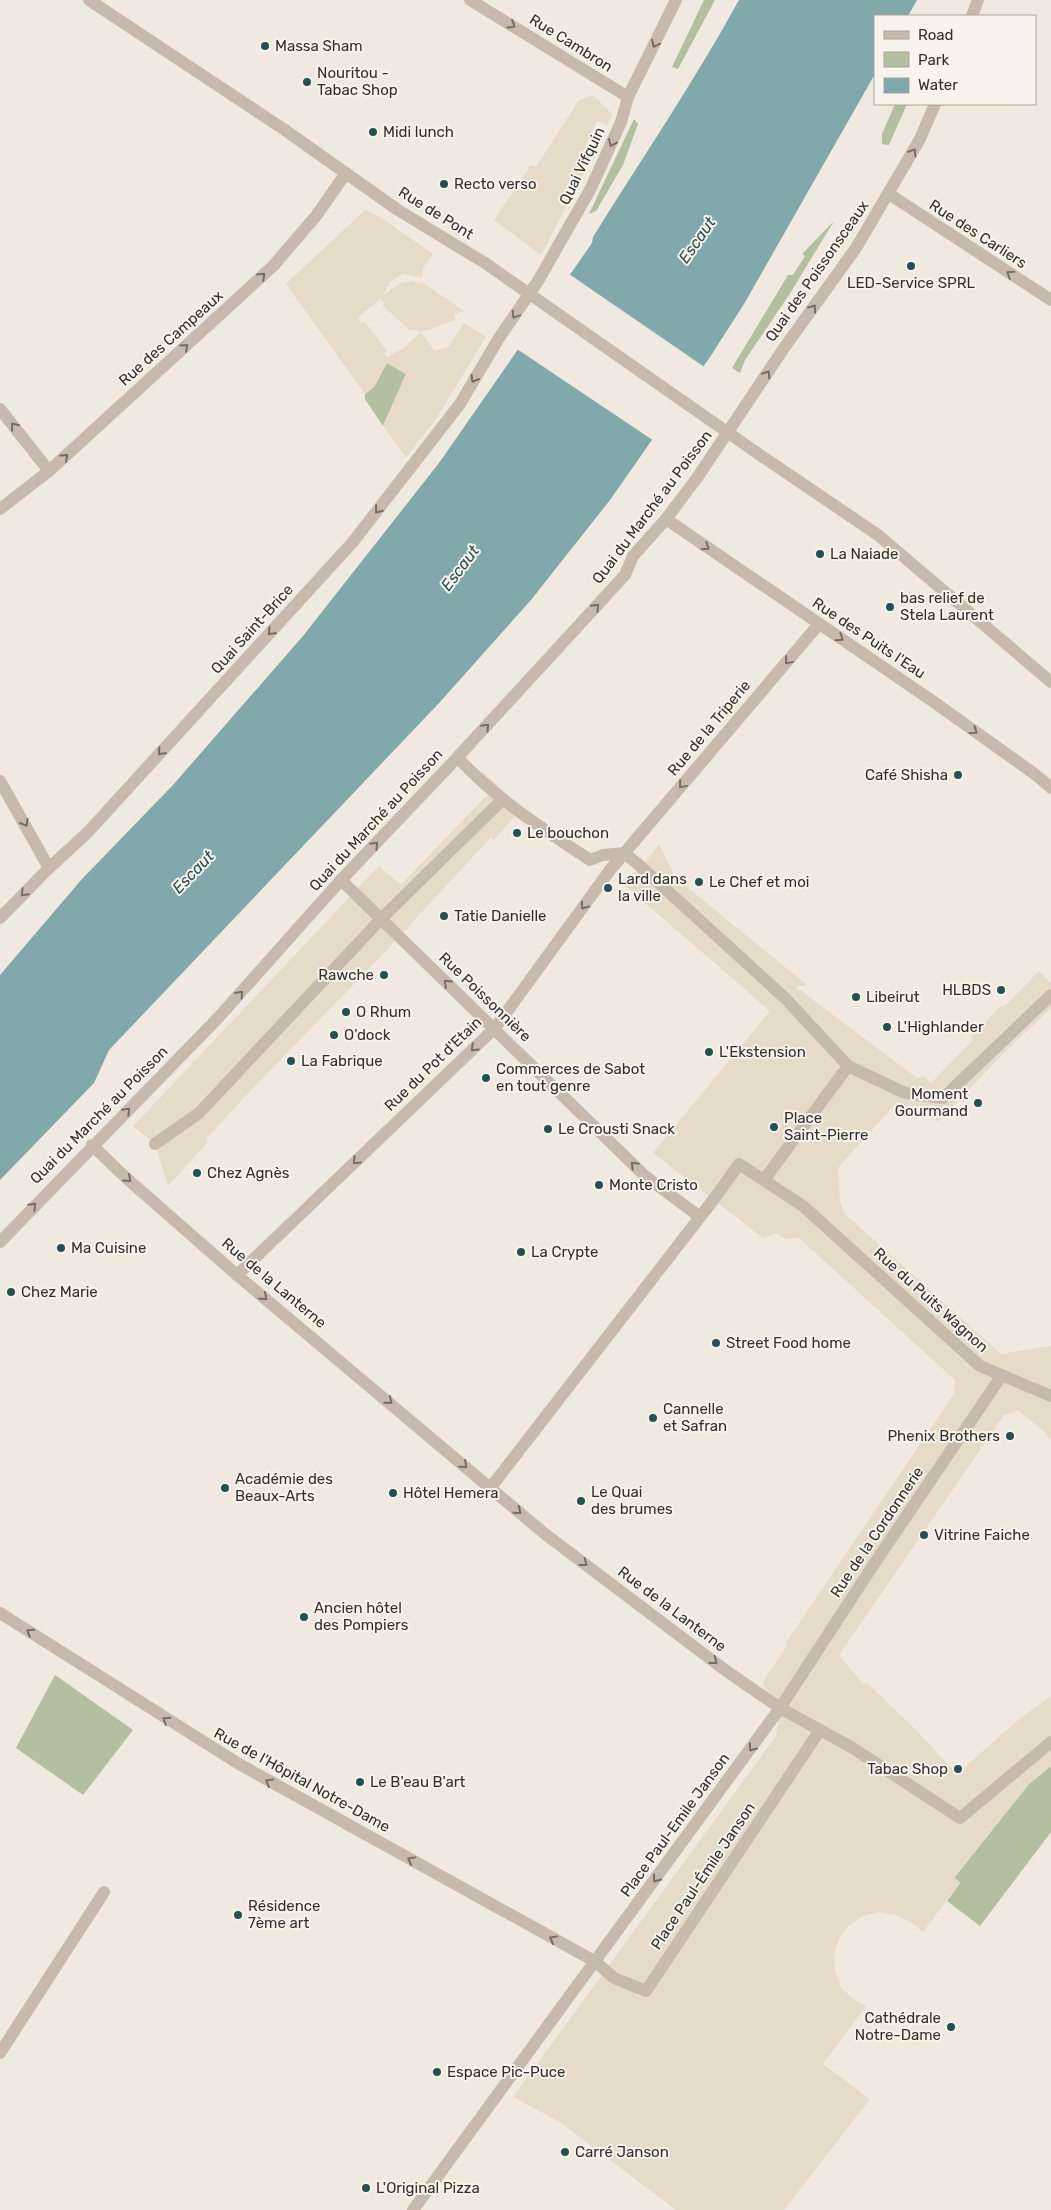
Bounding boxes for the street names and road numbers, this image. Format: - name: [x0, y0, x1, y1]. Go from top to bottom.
- street label: Rue Cambron: [526, 10, 616, 76]
- street label: Quai Vifquin: [555, 124, 609, 208]
- street label: Rue de Pont: [395, 183, 477, 243]
- street label: Rue des Carliers: [926, 196, 1030, 272]
- street label: Quai des Poissonsceaux: [761, 197, 873, 345]
- street label: Rue des Campeaux: [115, 287, 227, 389]
- street label: Quai du Marché au Poisson: [588, 427, 716, 587]
- street label: Quai Saint-Brice: [207, 581, 297, 677]
- street label: Rue des Puits l'Eau: [809, 594, 929, 682]
- street label: Rue de la Triperie: [664, 677, 754, 779]
- street label: Quai du Marché au Poisson: [306, 745, 446, 895]
- street label: Rue Poissonnière: [435, 949, 535, 1045]
- street label: Rue du Pot d'Etain: [381, 1013, 485, 1115]
- street label: Quai du Marché au Poisson: [26, 1042, 172, 1188]
- street label: Rue de la Lanterne: [218, 1234, 330, 1332]
- street label: Rue du Puits Wagnon: [870, 1244, 992, 1356]
- street label: Rue de la Cordonnerie: [827, 1463, 927, 1601]
- street label: Rue de la Lanterne: [614, 1562, 730, 1656]
- street label: Rue de l'Hôpital Notre-Dame: [211, 1724, 393, 1836]
- street label: Place Paul-Emile Janson: [617, 1750, 733, 1900]
- street label: Place Paul-Émile Janson: [647, 1799, 759, 1953]

